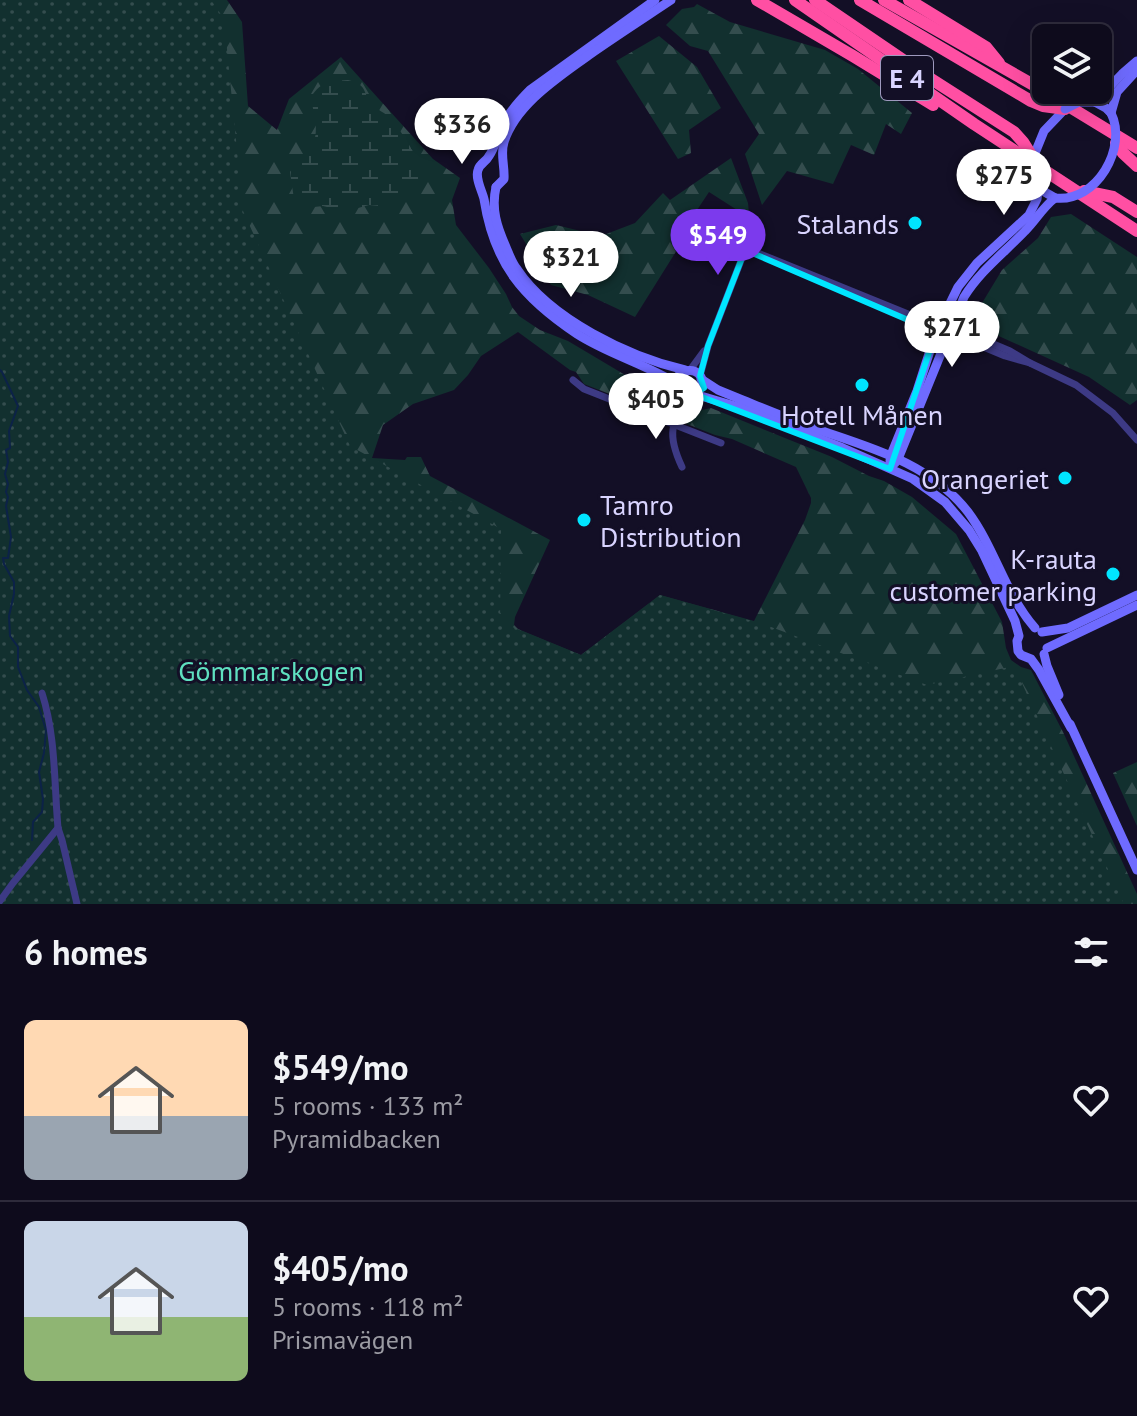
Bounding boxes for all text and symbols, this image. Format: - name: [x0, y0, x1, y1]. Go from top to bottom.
- map controls: [1032, 24, 1112, 104]
- button: layers: [1032, 24, 1112, 104]
- road number: E 4: [881, 56, 933, 100]
- pin: $336: [415, 98, 509, 166]
- text: $336: [433, 107, 491, 140]
- pin: $275: [957, 149, 1051, 217]
- text: $275: [975, 158, 1033, 191]
- place label: Stalands: [797, 205, 899, 242]
- pin: $549: [671, 209, 765, 277]
- marker: Stalands: [906, 214, 924, 232]
- text: $549: [689, 218, 747, 251]
- pin: $321: [524, 231, 618, 299]
- text: $321: [542, 240, 600, 273]
- pin: $271: [905, 301, 999, 369]
- text: $271: [923, 310, 981, 343]
- pin: $405: [609, 373, 703, 441]
- marker: Hotell Månen: [853, 376, 871, 394]
- text: $405: [627, 382, 685, 415]
- place label: Hotell Månen: [781, 396, 943, 433]
- place label: Orangeriet: [921, 460, 1049, 497]
- marker: Orangeriet: [1056, 469, 1074, 487]
- place label: Tamro Distribution: [600, 486, 742, 555]
- marker: Tamro Distribution: [575, 511, 593, 529]
- place label: K-rauta customer parking: [890, 540, 1097, 609]
- marker: K-rauta customer parking: [1104, 565, 1122, 583]
- park label: Gömmarskogen: [178, 652, 364, 689]
- text: 6 homes: [24, 930, 148, 974]
- icon: filters: [1069, 930, 1113, 974]
- text: $549/mo: [272, 1045, 409, 1089]
- icon: home: [88, 1052, 184, 1148]
- icon: heart: [1069, 1078, 1113, 1122]
- text: 5 rooms · 133 m²: [272, 1089, 464, 1122]
- text: Pyramidbacken: [272, 1122, 441, 1155]
- text: $405/mo: [272, 1246, 409, 1290]
- icon: home: [88, 1253, 184, 1349]
- icon: heart: [1069, 1279, 1113, 1323]
- text: 5 rooms · 118 m²: [272, 1290, 464, 1323]
- text: Prismavägen: [272, 1323, 413, 1356]

